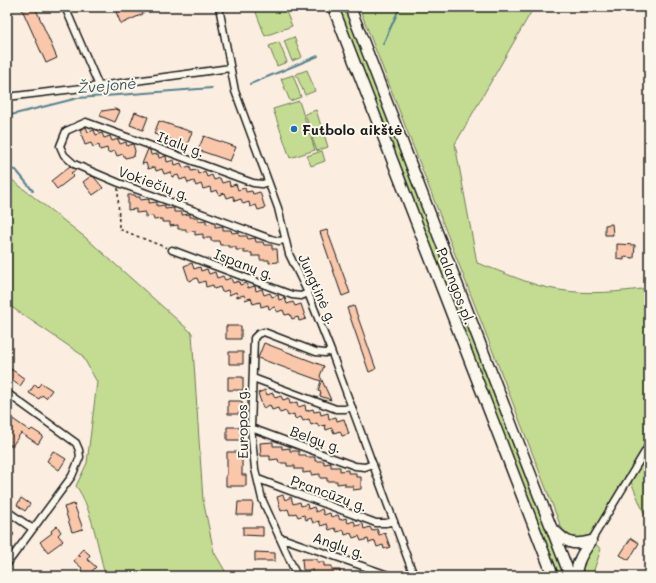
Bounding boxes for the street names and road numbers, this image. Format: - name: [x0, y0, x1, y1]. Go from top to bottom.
- street label: Italų g.: [155, 127, 207, 161]
- street label: Vokiečių g.: [116, 161, 192, 205]
- street label: Ispanų g.: [211, 244, 277, 284]
- street label: Palangos pl.: [433, 245, 479, 327]
- street label: Jungtinė g.: [294, 251, 342, 327]
- street label: Europos g.: [232, 387, 252, 459]
- street label: Belgų g.: [288, 421, 344, 457]
- street label: Prancūzų g.: [288, 470, 370, 516]
- street label: Anglų g.: [311, 527, 367, 563]

